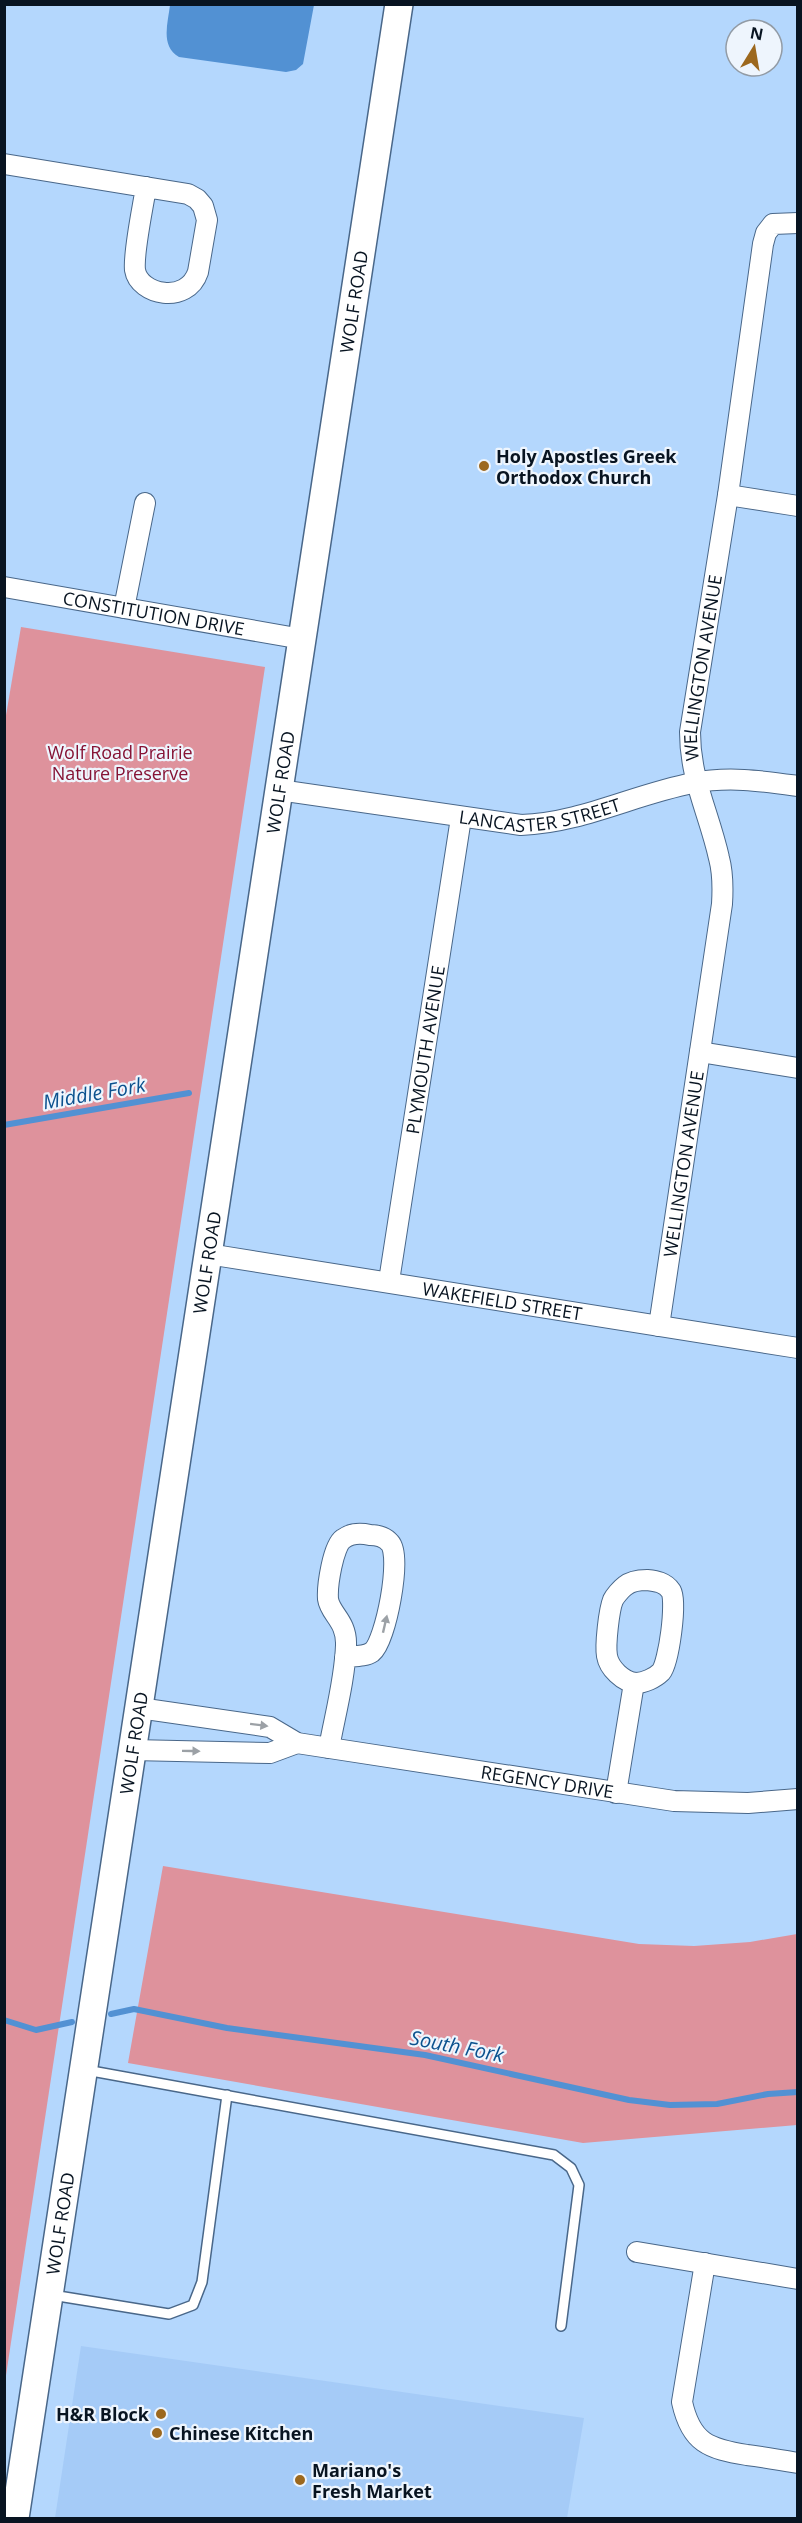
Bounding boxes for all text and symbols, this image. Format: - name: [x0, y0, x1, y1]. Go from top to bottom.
- north arrow: [724, 18, 784, 78]
- text: N: [748, 21, 765, 45]
- street label: WOLF ROAD: [334, 249, 373, 355]
- place label: Holy Apostles Greek Orthodox Church: [496, 444, 677, 489]
- marker: Holy Apostles Greek Orthodox Church: [477, 459, 491, 473]
- street label: WELLINGTON AVENUE: [678, 573, 727, 762]
- street label: CONSTITUTION DRIVE: [61, 585, 246, 641]
- street label: WOLF ROAD: [260, 729, 300, 835]
- park label: Wolf Road Prairie Nature Preserve: [47, 740, 193, 785]
- street label: LANCASTER STREET: [458, 792, 623, 838]
- street label: PLYMOUTH AVENUE: [400, 964, 450, 1136]
- street label: WELLINGTON AVENUE: [657, 1069, 709, 1259]
- water label: Middle Fork: [41, 1070, 149, 1115]
- street label: WOLF ROAD: [187, 1210, 226, 1316]
- street label: WAKEFIELD STREET: [421, 1276, 584, 1325]
- one-way arrow: [380, 1615, 390, 1633]
- street label: WOLF ROAD: [114, 1690, 153, 1796]
- one-way arrow: [250, 1721, 269, 1730]
- one-way arrow: [181, 1746, 200, 1756]
- street label: REGENCY DRIVE: [479, 1759, 615, 1804]
- water label: South Fork: [408, 2024, 507, 2069]
- street label: WOLF ROAD: [40, 2170, 80, 2276]
- place label: H&R Block: [56, 2402, 150, 2426]
- marker: H&R Block: [154, 2407, 168, 2421]
- place label: Chinese Kitchen: [169, 2421, 313, 2445]
- marker: Chinese Kitchen: [150, 2426, 164, 2440]
- place label: Mariano's Fresh Market: [312, 2458, 432, 2503]
- marker: Mariano's Fresh Market: [293, 2473, 307, 2487]

